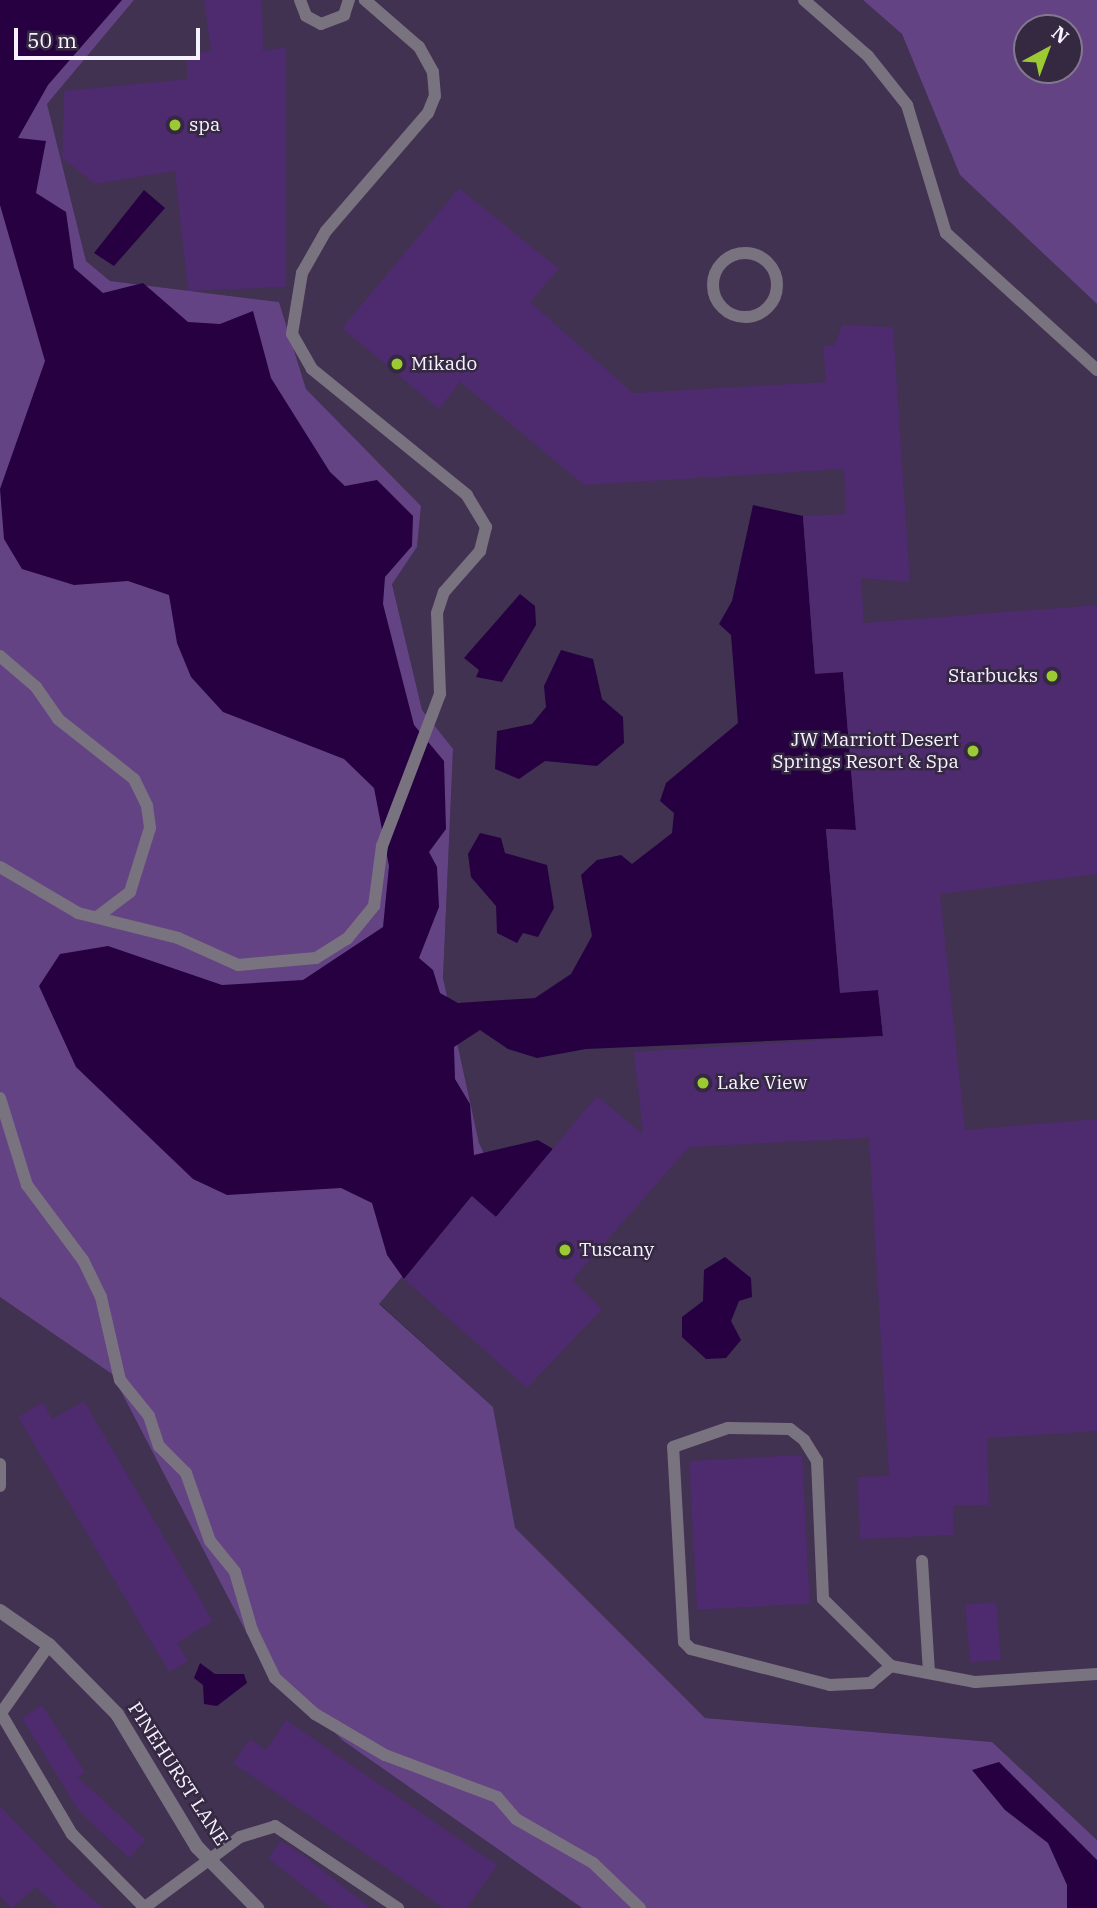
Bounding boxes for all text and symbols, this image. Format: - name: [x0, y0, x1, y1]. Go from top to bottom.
- scale bar: [18, 14, 203, 58]
- north arrow: [1013, 14, 1083, 84]
- text: N: [1047, 21, 1074, 49]
- text: 50 m: [27, 26, 77, 54]
- place label: spa: [189, 114, 220, 136]
- marker: spa: [167, 117, 183, 133]
- place label: Mikado: [411, 353, 477, 375]
- marker: Mikado: [389, 356, 405, 372]
- place label: Starbucks: [948, 665, 1038, 687]
- marker: Starbucks: [1044, 668, 1060, 684]
- place label: JW Marriott Desert Springs Resort & Spa: [772, 729, 959, 773]
- marker: JW Marriott Desert Springs Resort & Spa: [965, 743, 981, 759]
- place label: Lake View: [717, 1072, 807, 1094]
- marker: Lake View: [695, 1075, 711, 1091]
- place label: Tuscany: [579, 1239, 654, 1261]
- marker: Tuscany: [557, 1242, 573, 1258]
- street label: PINEHURST LANE: [123, 1698, 233, 1850]

